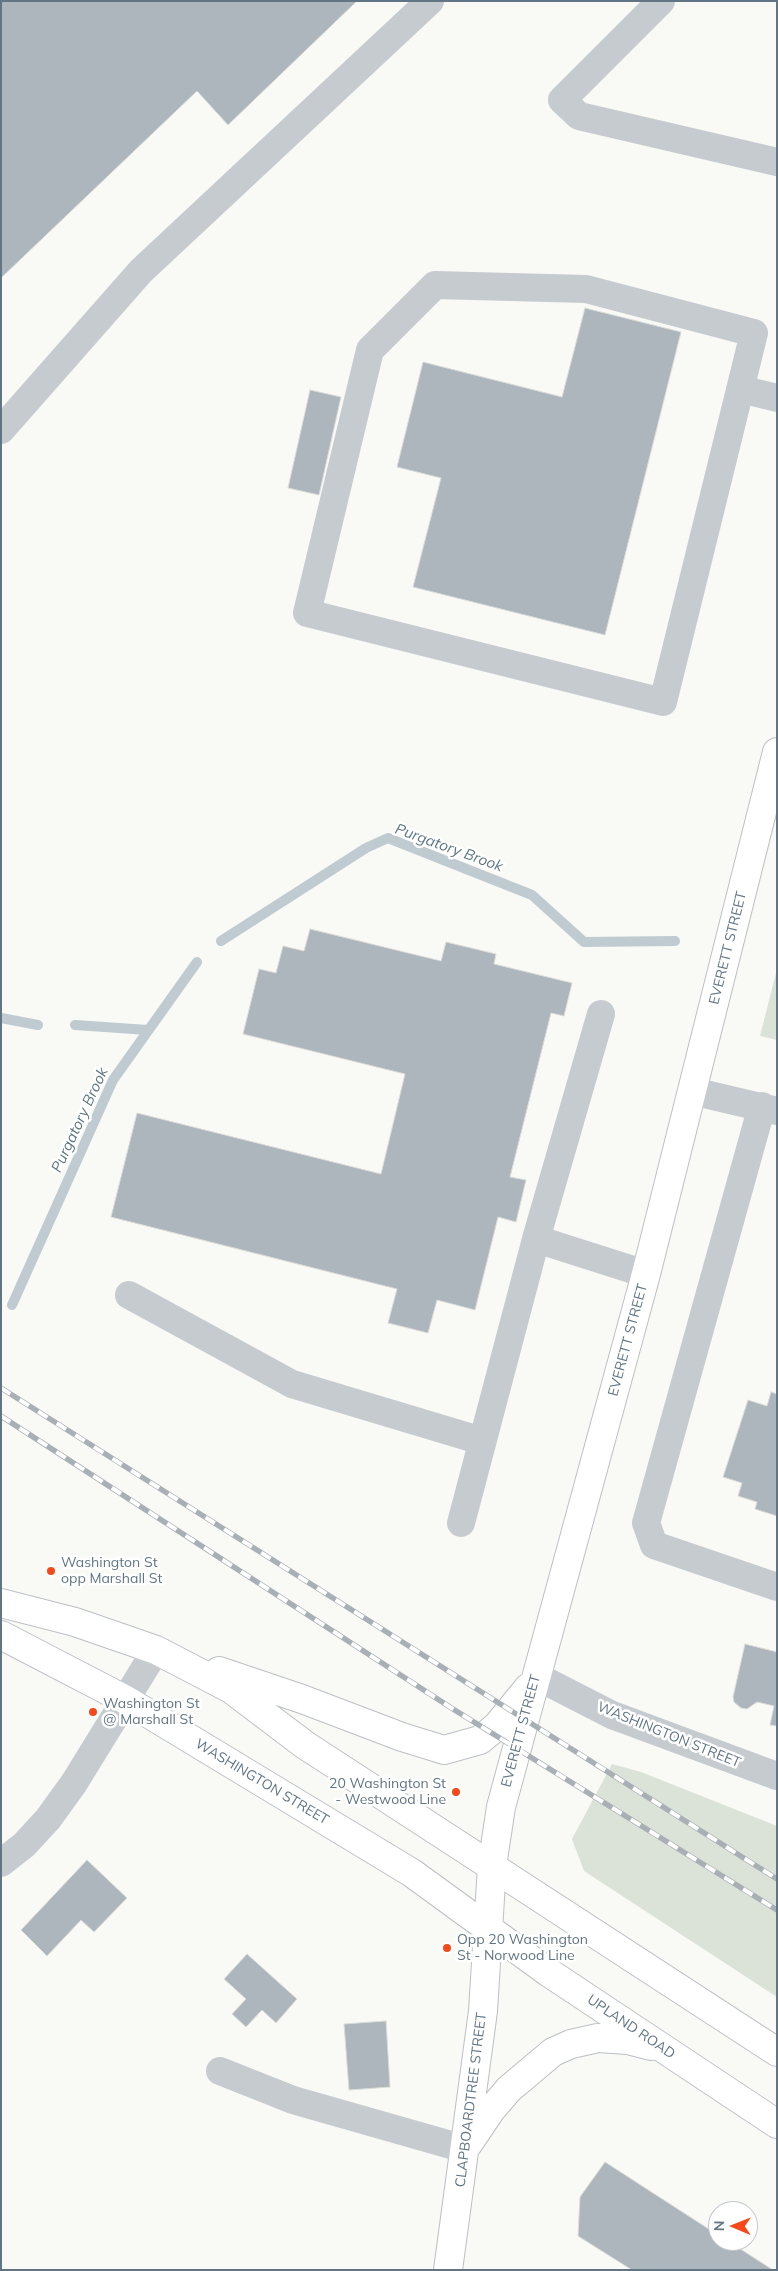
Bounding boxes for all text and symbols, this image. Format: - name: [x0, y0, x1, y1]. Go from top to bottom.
- water label: Purgatory Brook: [393, 820, 505, 876]
- street label: EVERETT STREET: [706, 890, 750, 1006]
- water label: Purgatory Brook: [48, 1065, 112, 1175]
- street label: EVERETT STREET: [605, 1282, 651, 1398]
- place label: Washington St opp Marshall St: [61, 1555, 162, 1588]
- marker: Washington St opp Marshall St: [45, 1565, 57, 1577]
- street label: EVERETT STREET: [498, 1673, 544, 1789]
- place label: Washington St @ Marshall St: [103, 1696, 200, 1728]
- street label: WASHINGTON STREET: [595, 1699, 743, 1771]
- marker: Washington St @ Marshall St: [87, 1706, 99, 1718]
- street label: WASHINGTON STREET: [192, 1735, 332, 1829]
- place label: 20 Washington St - Westwood Line: [329, 1776, 446, 1808]
- marker: 20 Washington St - Westwood Line: [450, 1786, 462, 1798]
- place label: Opp 20 Washington St - Norwood Line: [457, 1932, 588, 1964]
- marker: Opp 20 Washington St - Norwood Line: [441, 1942, 453, 1954]
- street label: UPLAND ROAD: [584, 1991, 678, 2063]
- street label: CLAPBOARDTREE STREET: [452, 2012, 490, 2188]
- north arrow: [708, 2201, 758, 2251]
- text: N: [710, 2220, 728, 2231]

